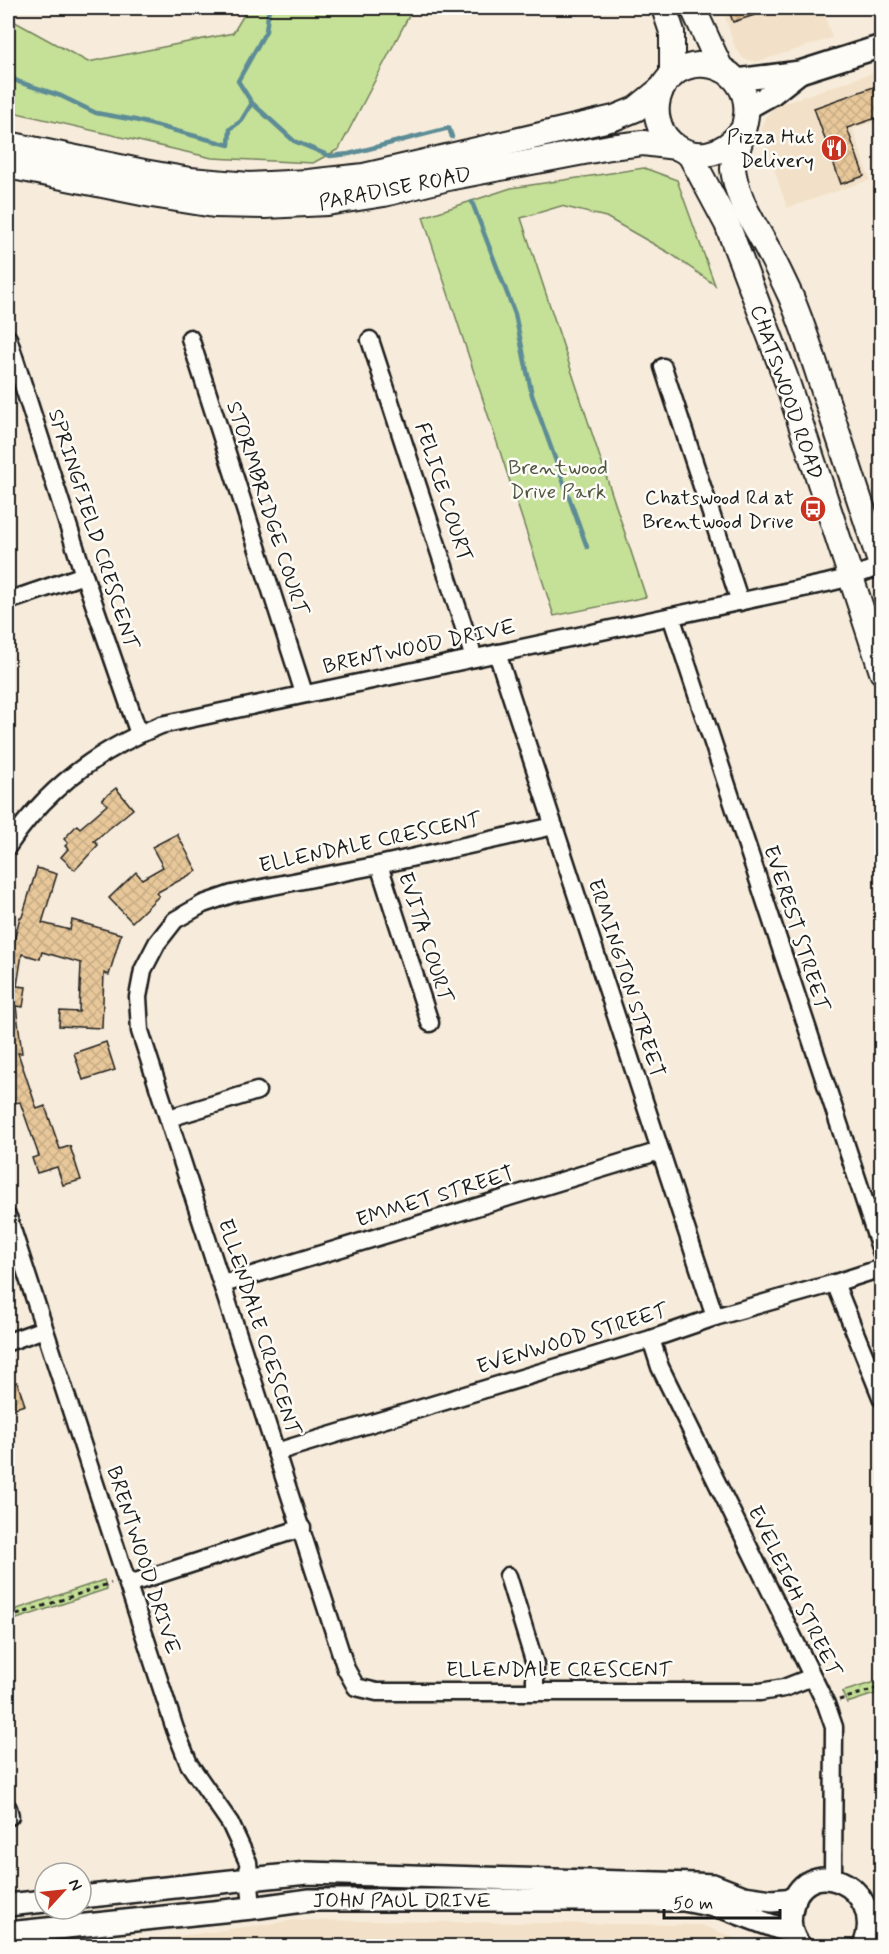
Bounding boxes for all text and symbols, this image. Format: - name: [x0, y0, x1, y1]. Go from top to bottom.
- place label: Pizza Hut Delivery: [727, 123, 814, 175]
- restaurant icon: Pizza Hut Delivery: [819, 133, 849, 163]
- street label: PARADISE ROAD: [316, 160, 474, 218]
- street label: CHATSWOOD ROAD: [743, 301, 829, 484]
- street label: STORMBRIDGE COURT: [219, 398, 315, 620]
- street label: SPRINGFIELD CRESCENT: [41, 406, 145, 654]
- street label: FELICE COURT: [407, 419, 479, 566]
- park label: Brentwood Drive Park: [508, 454, 608, 506]
- place label: Chatswood Rd at Brentwood Drive: [642, 484, 794, 536]
- bus stop icon: Chatswood Rd at Brentwood Drive: [798, 494, 828, 524]
- street label: BRENTWOOD DRIVE: [320, 613, 518, 681]
- street label: ELLENDALE CRESCENT: [257, 806, 484, 880]
- street label: EVEREST STREET: [756, 842, 836, 1015]
- street label: EVITA COURT: [391, 868, 460, 1007]
- street label: ERMINGTON STREET: [581, 875, 671, 1081]
- street label: EMMET STREET: [353, 1160, 518, 1234]
- street label: ELLENDALE CRESCENT: [211, 1215, 308, 1440]
- street label: EVENWOOD STREET: [473, 1296, 672, 1381]
- street label: BRENTWOOD DRIVE: [99, 1463, 187, 1658]
- street label: EVELEIGH STREET: [741, 1501, 848, 1682]
- street label: ELLENDALE CRESCENT: [446, 1656, 673, 1684]
- north arrow: [33, 1861, 93, 1921]
- text: N: [63, 1875, 87, 1894]
- scale bar: [664, 1882, 780, 1920]
- street label: JOHN PAUL DRIVE: [313, 1887, 491, 1915]
- text: 50 m: [673, 1892, 713, 1916]

